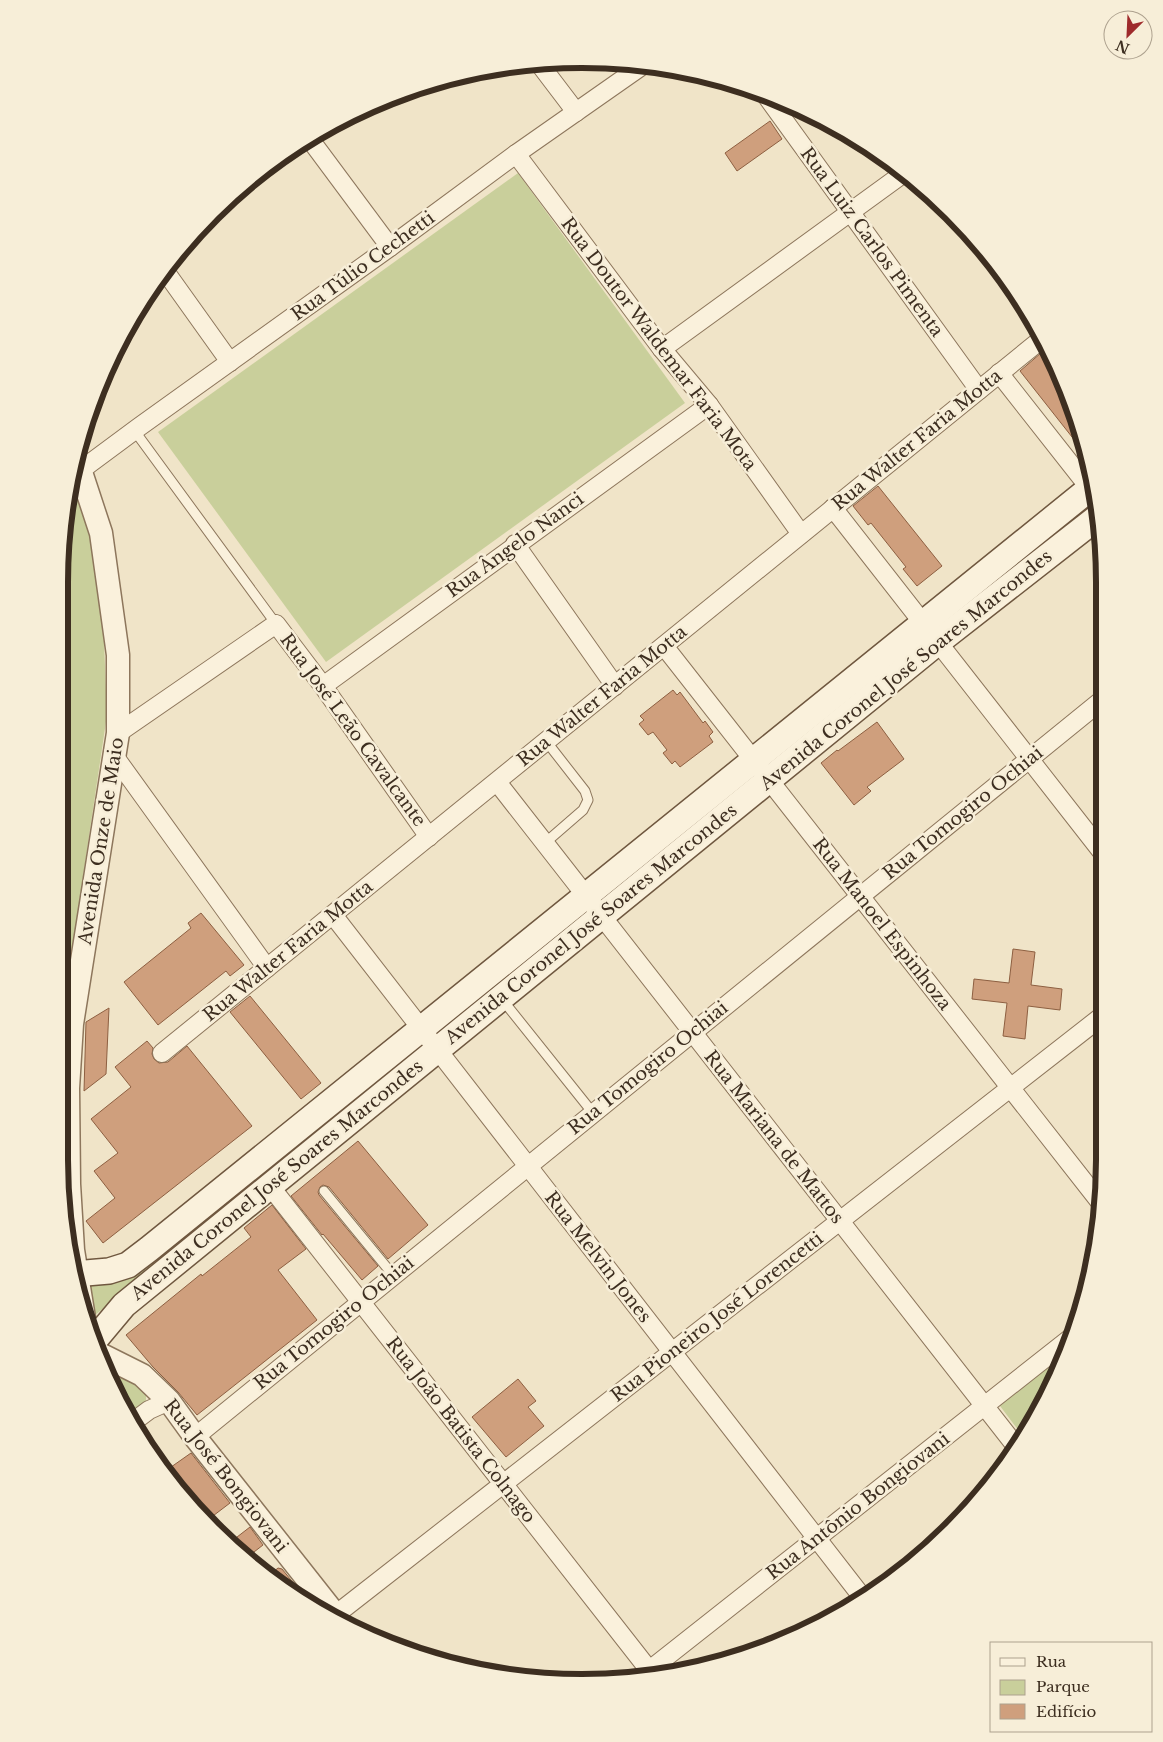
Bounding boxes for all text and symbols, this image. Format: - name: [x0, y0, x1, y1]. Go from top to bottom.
- north arrow: [1103, 10, 1153, 60]
- text: N: [1113, 36, 1132, 58]
- street label: Rua Luiz Carlos Pimenta: [796, 143, 948, 341]
- street label: Rua Túlio Cechetti: [287, 207, 439, 325]
- street label: Rua Doutor Waldemar Faria Mota: [557, 213, 761, 475]
- street label: Rua Walter Faria Motta: [828, 365, 1006, 515]
- street label: Rua Ângelo Nanci: [441, 487, 588, 602]
- street label: Avenida Coronel José Soares Marcondes: [755, 545, 1056, 795]
- street label: Rua Walter Faria Motta: [513, 621, 691, 771]
- street label: Rua José Leão Cavalcante: [276, 629, 430, 831]
- street label: Avenida Onze de Maio: [74, 736, 128, 947]
- street label: Rua Tomogiro Ochiai: [879, 742, 1047, 884]
- street label: Avenida Coronel José Soares Marcondes: [440, 799, 741, 1049]
- street label: Rua Manoel Espinhoza: [808, 834, 956, 1014]
- street label: Rua Walter Faria Motta: [199, 876, 377, 1026]
- street label: Rua Tomogiro Ochiai: [564, 997, 732, 1139]
- street label: Rua Mariana de Mattos: [700, 1046, 848, 1228]
- street label: Avenida Coronel José Soares Marcondes: [126, 1055, 427, 1305]
- street label: Rua Melvin Jones: [540, 1187, 656, 1327]
- street label: Rua Pioneiro José Lorencetti: [606, 1227, 828, 1407]
- street label: Rua Tomogiro Ochiai: [250, 1252, 418, 1394]
- street label: Rua João Batista Colnago: [382, 1333, 540, 1527]
- street label: Rua José Bongiovani: [159, 1395, 293, 1557]
- street label: Rua Antônio Bongiovani: [762, 1428, 954, 1584]
- legend: [990, 1642, 1153, 1732]
- text: Rua: [1036, 1652, 1067, 1671]
- text: Parque: [1036, 1677, 1090, 1696]
- text: Edifício: [1036, 1702, 1097, 1721]

